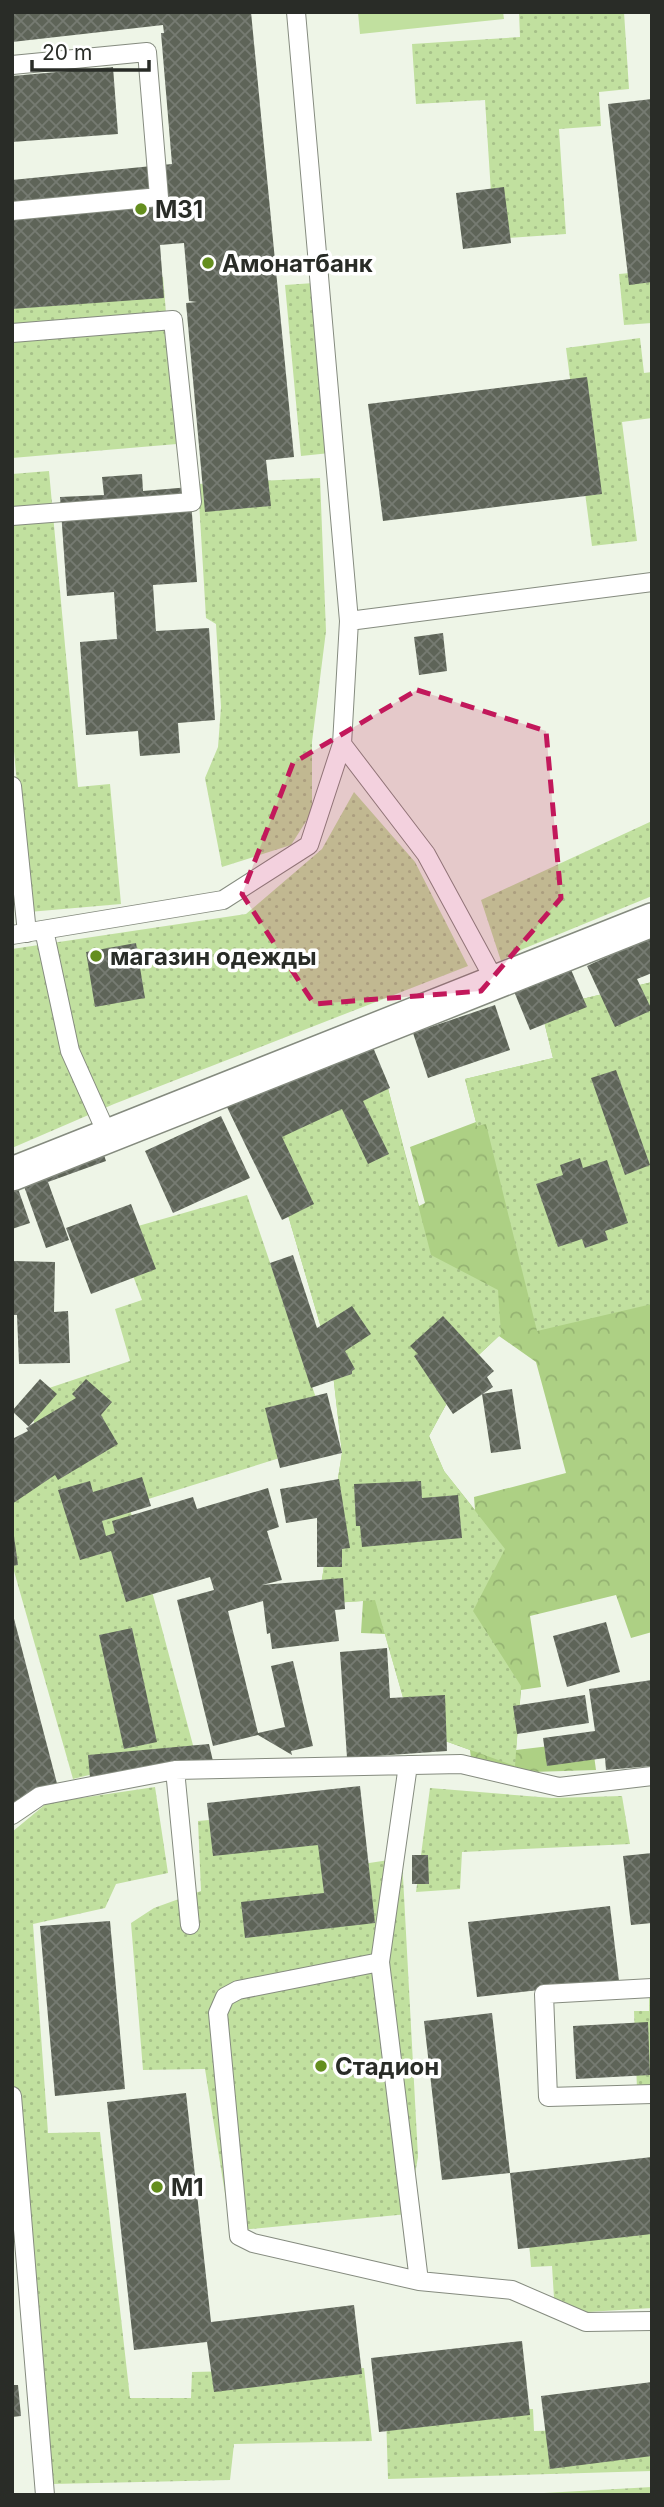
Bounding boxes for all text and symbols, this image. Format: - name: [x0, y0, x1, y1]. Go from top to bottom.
- scale bar: [32, 28, 149, 72]
- text: 20 m: [42, 40, 92, 65]
- place label: М31: [155, 195, 203, 224]
- marker: М31: [133, 201, 149, 217]
- place label: Амонатбанк: [222, 249, 373, 278]
- marker: Амонатбанк: [200, 255, 216, 271]
- place label: магазин одежды: [110, 942, 317, 971]
- marker: магазин одежды: [88, 948, 104, 964]
- place label: Стадион: [335, 2052, 439, 2081]
- marker: Стадион: [313, 2058, 329, 2074]
- place label: М1: [171, 2173, 204, 2202]
- marker: М1: [149, 2179, 165, 2195]

